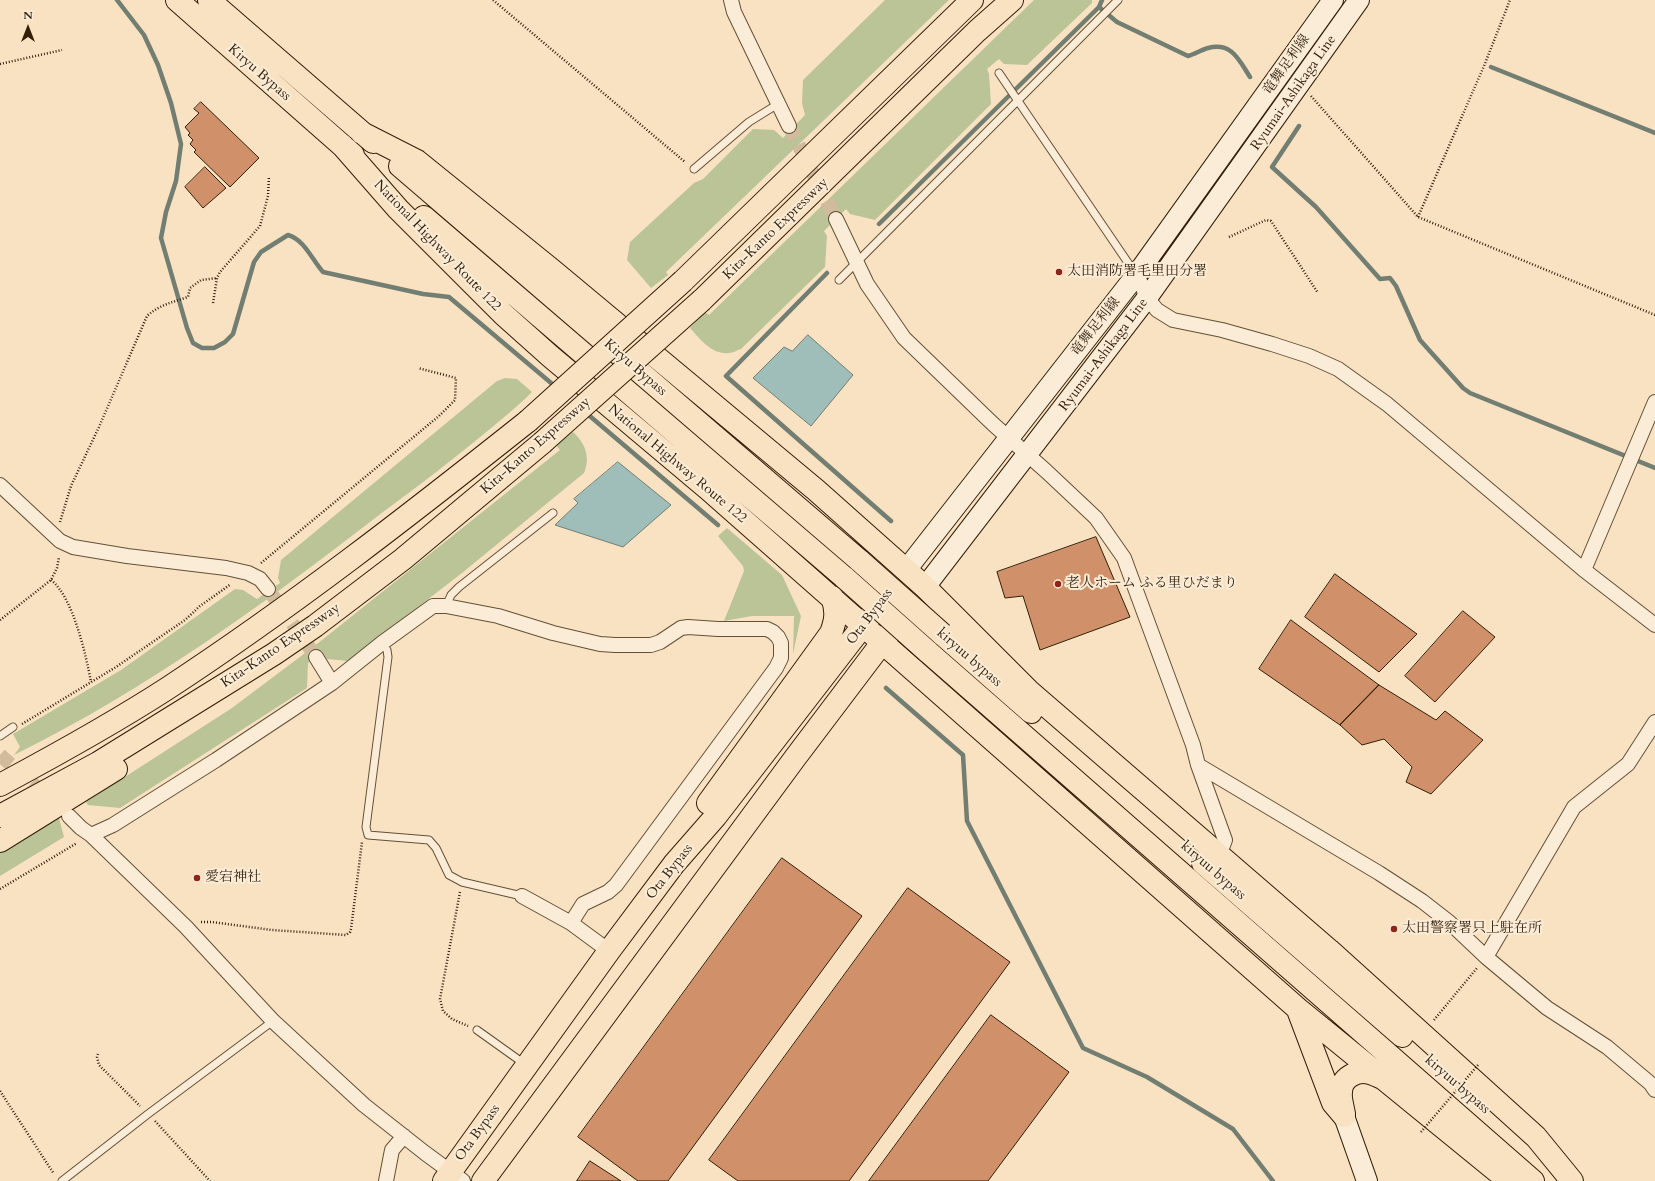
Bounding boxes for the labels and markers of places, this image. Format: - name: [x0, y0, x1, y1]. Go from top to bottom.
- place label: 太田消防署毛里田分署: [1067, 264, 1207, 280]
- marker: 太田消防署毛里田分署: [1054, 267, 1064, 277]
- place label: 老人ホーム ふる里ひだまり: [1066, 576, 1238, 592]
- marker: 老人ホーム ふる里ひだまり: [1053, 579, 1063, 589]
- place label: 愛宕神社: [205, 870, 261, 886]
- marker: 愛宕神社: [192, 873, 202, 883]
- place label: 太田警察署只上駐在所: [1402, 921, 1542, 937]
- marker: 太田警察署只上駐在所: [1389, 924, 1399, 934]

